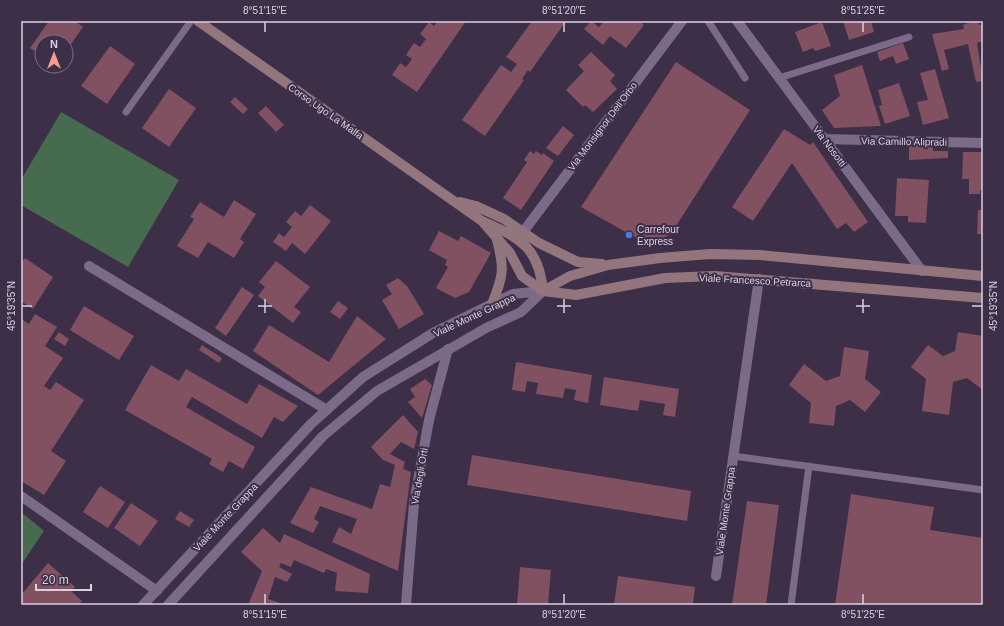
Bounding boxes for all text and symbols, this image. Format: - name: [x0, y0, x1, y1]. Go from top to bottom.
- text: 8°51'15"E: [243, 5, 287, 16]
- text: 8°51'20"E: [542, 5, 586, 16]
- text: 8°51'25"E: [841, 5, 885, 16]
- north arrow: [34, 34, 74, 74]
- text: N: [50, 38, 58, 50]
- street label: Via Monsignor Dell'Orbo: [566, 80, 640, 173]
- street label: Corso Ugo La Malfa: [286, 81, 366, 142]
- street label: Via Nosotti: [811, 124, 848, 169]
- street label: Via Camillo Alipradi: [861, 135, 947, 148]
- place label: Carrefour Express: [637, 224, 680, 247]
- marker: Carrefour Express: [624, 230, 634, 240]
- street label: Viale Francesco Petrarca: [699, 272, 812, 289]
- text: 45°19'35"N: [6, 281, 17, 331]
- text: 45°19'35"N: [988, 281, 999, 331]
- street label: Viale Monte Grappa: [432, 292, 517, 339]
- street label: Via degli Orti: [409, 447, 430, 505]
- street label: Viale Monte Grappa: [714, 466, 737, 556]
- street label: Viale Monte Grappa: [191, 481, 260, 554]
- scale bar: [36, 566, 91, 592]
- text: 20 m: [42, 573, 69, 587]
- text: 8°51'15"E: [243, 609, 287, 620]
- text: 8°51'20"E: [542, 609, 586, 620]
- text: 8°51'25"E: [841, 609, 885, 620]

